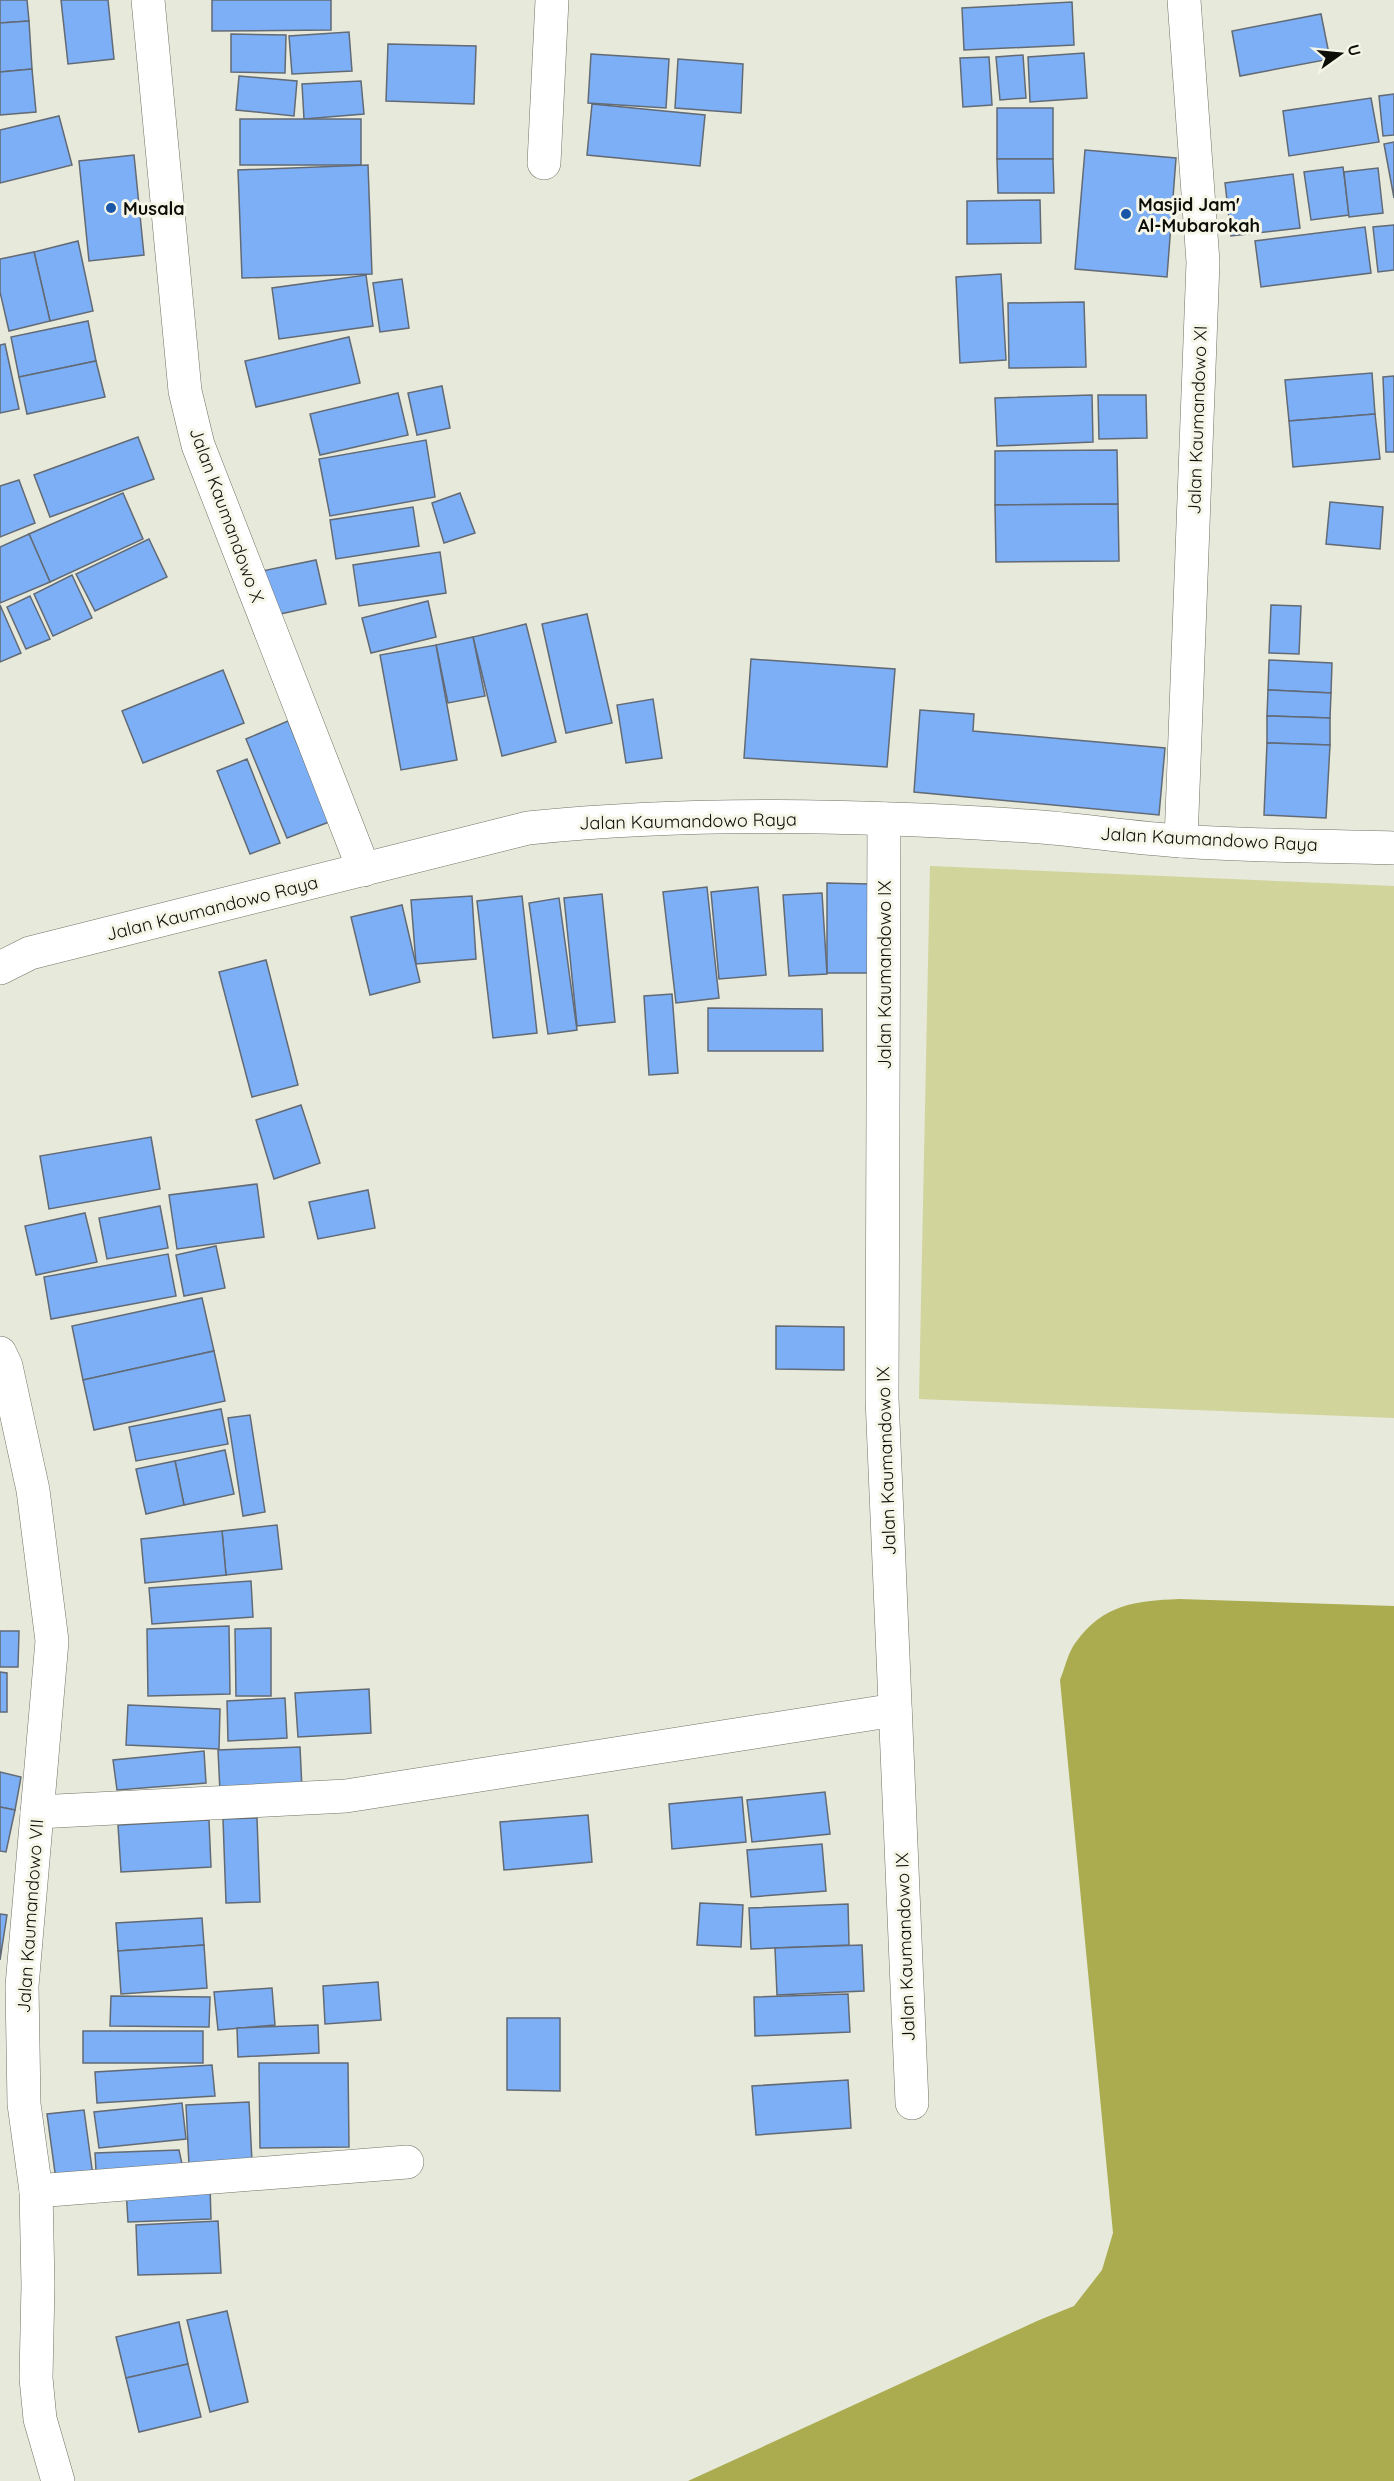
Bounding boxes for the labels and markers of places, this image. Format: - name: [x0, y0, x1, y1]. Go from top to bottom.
- place label: Masjid Jam' Al-Mubarokah: [1138, 193, 1260, 237]
- place label: Musala: [123, 197, 185, 220]
- marker: Musala: [104, 201, 118, 215]
- marker: Masjid Jam' Al-Mubarokah: [1119, 207, 1133, 221]

